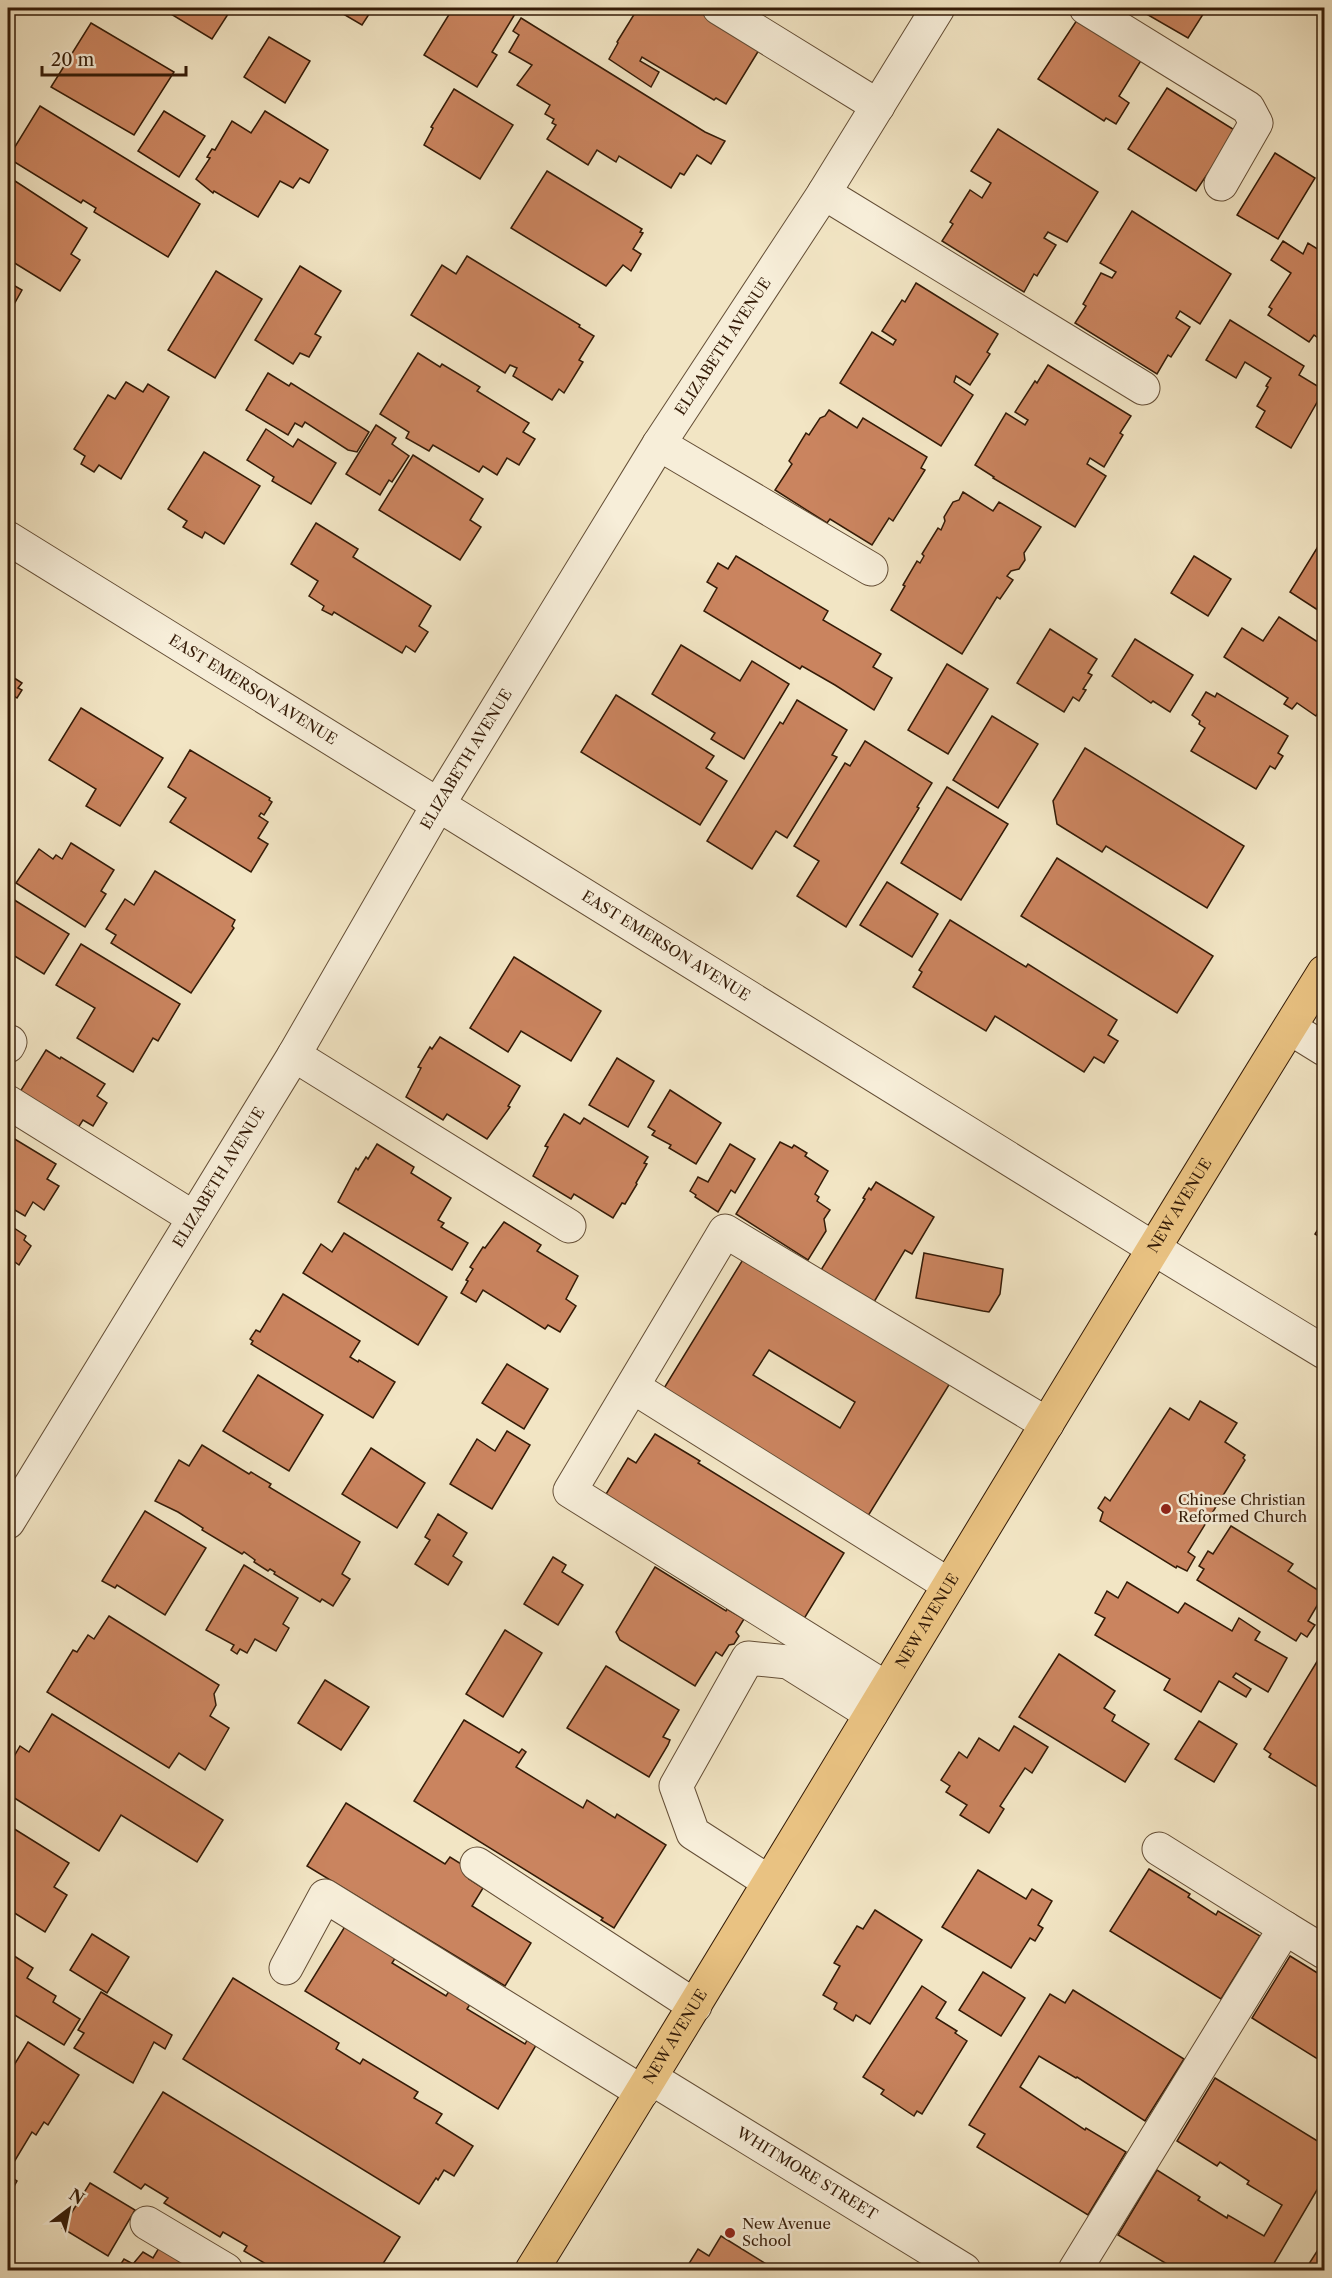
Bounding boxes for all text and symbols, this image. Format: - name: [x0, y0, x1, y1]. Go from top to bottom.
- scale bar: [42, 39, 186, 77]
- text: 20 m: [51, 49, 95, 71]
- street label: ELIZABETH AVENUE: [671, 274, 775, 419]
- street label: EAST EMERSON AVENUE: [165, 630, 341, 749]
- street label: ELIZABETH AVENUE: [416, 685, 516, 832]
- street label: EAST EMERSON AVENUE: [578, 886, 754, 1005]
- street label: ELIZABETH AVENUE: [168, 1104, 269, 1251]
- street label: NEW AVENUE: [1143, 1155, 1215, 1256]
- place label: Chinese Christian Reformed Church: [1178, 1490, 1308, 1526]
- marker: Chinese Christian Reformed Church: [1159, 1502, 1173, 1516]
- street label: NEW AVENUE: [891, 1570, 963, 1672]
- street label: NEW AVENUE: [639, 1986, 711, 2087]
- street label: WHITMORE STREET: [732, 2122, 882, 2224]
- north arrow: [39, 2179, 99, 2239]
- text: N: [66, 2184, 88, 2208]
- place label: New Avenue School: [742, 2214, 831, 2250]
- marker: New Avenue School: [723, 2226, 737, 2240]

